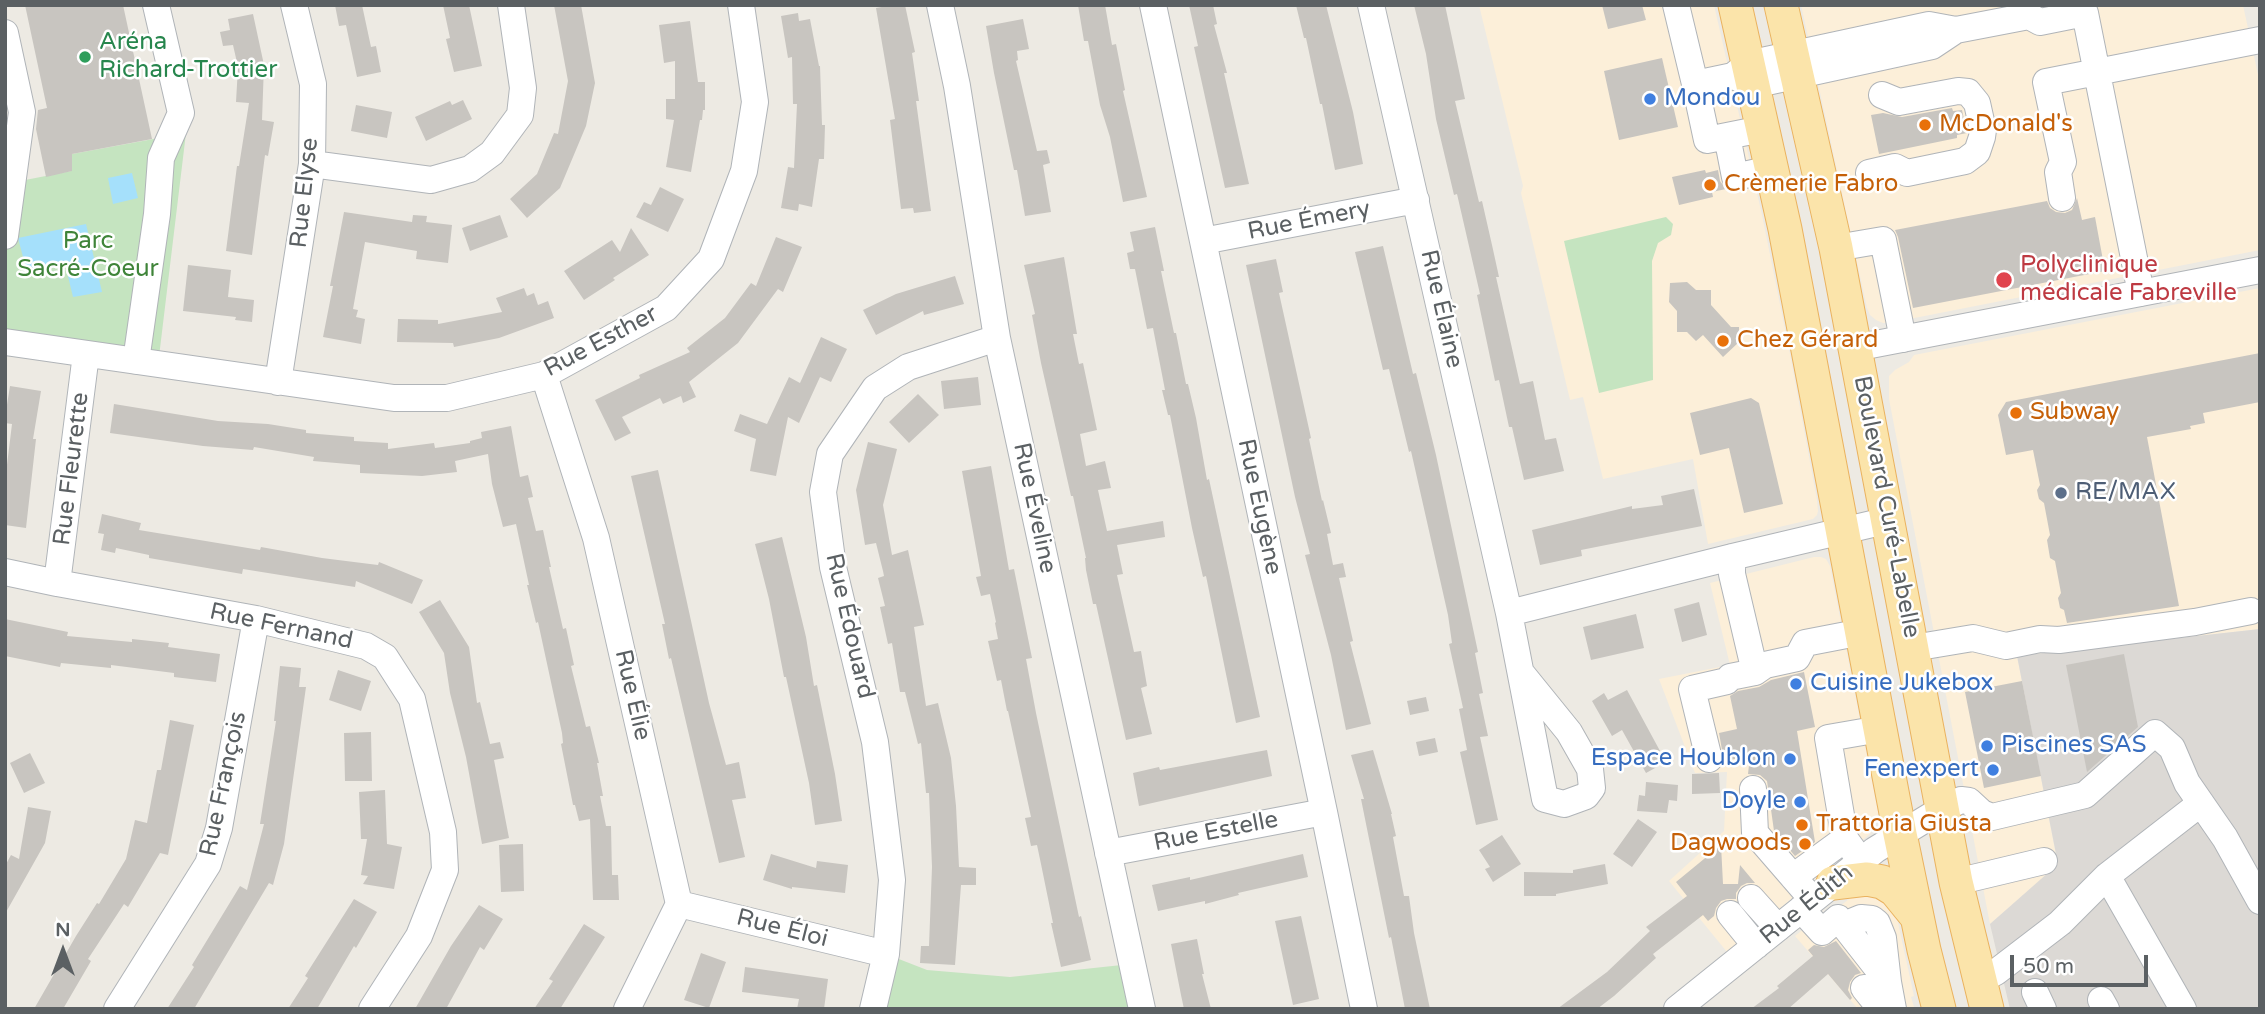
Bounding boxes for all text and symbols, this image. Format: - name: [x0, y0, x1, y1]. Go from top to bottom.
- place label: Aréna Richard-Trottier: [99, 29, 277, 85]
- marker: Aréna Richard-Trottier: [77, 49, 93, 65]
- place label: Mondou: [1664, 85, 1760, 113]
- marker: Mondou: [1642, 91, 1658, 107]
- place label: McDonald's: [1939, 111, 2073, 139]
- marker: McDonald's: [1917, 117, 1933, 133]
- street label: Rue Elyse: [285, 136, 325, 250]
- place label: Crèmerie Fabro: [1724, 171, 1898, 199]
- marker: Crèmerie Fabro: [1702, 177, 1718, 193]
- street label: Rue Émery: [1245, 195, 1373, 247]
- park label: Parc Sacré-Coeur: [17, 228, 159, 284]
- street label: Rue Élaine: [1413, 247, 1469, 371]
- place label: Polyclinique médicale Fabreville: [2020, 252, 2237, 308]
- marker: Polyclinique médicale Fabreville: [1994, 270, 2014, 290]
- street label: Rue Esther: [539, 300, 663, 384]
- place label: Chez Gérard: [1737, 327, 1878, 355]
- marker: Chez Gérard: [1715, 333, 1731, 349]
- street label: Boulevard Curé-Labelle: [1846, 374, 1926, 640]
- street label: Rue Fleurette: [48, 391, 96, 547]
- place label: Subway: [2030, 399, 2119, 427]
- marker: Subway: [2008, 405, 2024, 421]
- street label: Rue Eugène: [1231, 436, 1287, 578]
- street label: Rue Éveline: [1006, 440, 1062, 576]
- place label: RE/MAX: [2075, 479, 2176, 507]
- marker: RE/MAX: [2053, 485, 2069, 501]
- street label: Rue Édouard: [818, 551, 880, 701]
- street label: Rue Fernand: [207, 598, 355, 656]
- street label: Rue Élie: [608, 647, 656, 743]
- place label: Cuisine Jukebox: [1810, 670, 1994, 698]
- marker: Cuisine Jukebox: [1788, 676, 1804, 692]
- street label: Rue François: [195, 709, 253, 859]
- place label: Piscines SAS: [2001, 732, 2147, 760]
- marker: Piscines SAS: [1979, 738, 1995, 754]
- place label: Espace Houblon: [1591, 745, 1776, 773]
- marker: Espace Houblon: [1782, 751, 1798, 767]
- place label: Fenexpert: [1864, 756, 1979, 784]
- marker: Fenexpert: [1985, 762, 2001, 778]
- place label: Doyle: [1722, 788, 1786, 816]
- marker: Doyle: [1792, 794, 1808, 810]
- street label: Rue Estelle: [1151, 806, 1281, 858]
- place label: Trattoria Giusta: [1816, 811, 1992, 839]
- marker: Trattoria Giusta: [1794, 817, 1810, 833]
- place label: Dagwoods: [1670, 830, 1791, 858]
- marker: Dagwoods: [1797, 836, 1813, 852]
- street label: Rue Édith: [1755, 859, 1859, 951]
- street label: Rue Éloi: [733, 904, 831, 954]
- north arrow: [28, 916, 98, 986]
- text: N: [55, 919, 71, 941]
- scale bar: [2013, 940, 2151, 984]
- text: 50 m: [2023, 954, 2074, 979]

